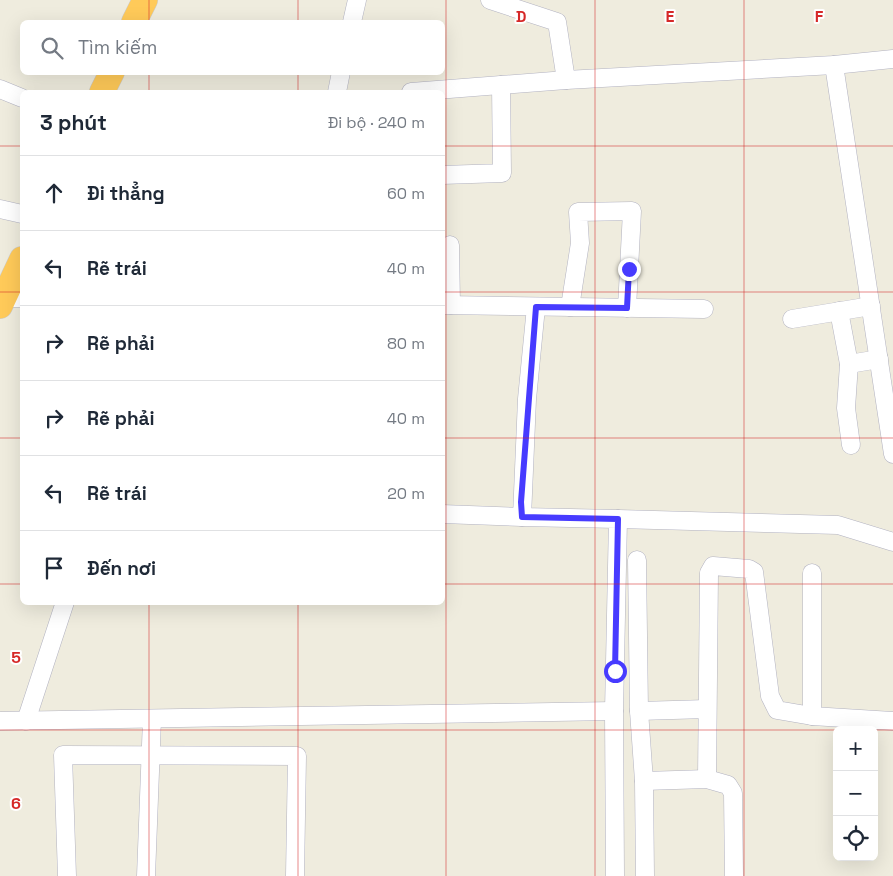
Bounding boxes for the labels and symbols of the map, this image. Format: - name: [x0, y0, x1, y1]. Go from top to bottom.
- text: D: [516, 6, 526, 27]
- text: E: [666, 6, 675, 27]
- text: F: [815, 6, 824, 27]
- route end: [618, 258, 641, 281]
- text: 5: [11, 647, 21, 668]
- route start: [604, 660, 627, 683]
- text: 6: [11, 793, 21, 814]

